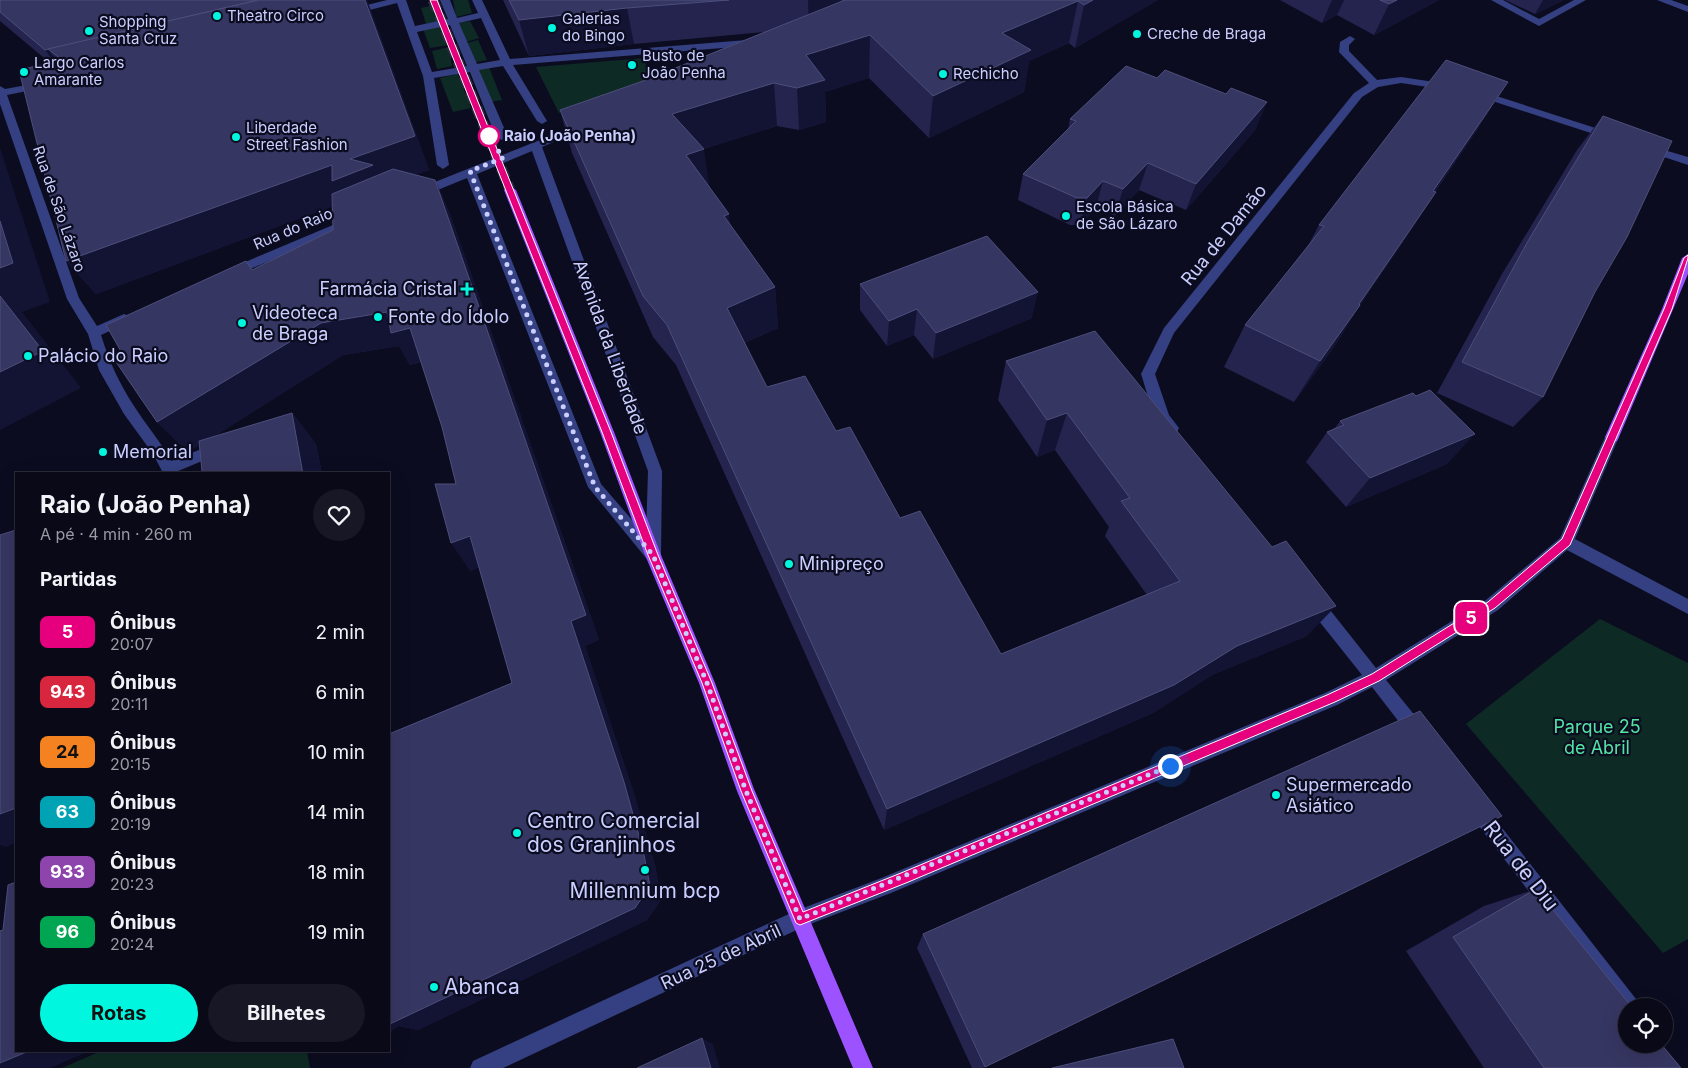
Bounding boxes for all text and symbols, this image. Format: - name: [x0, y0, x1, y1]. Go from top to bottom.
- place label: Theatro Circo: [227, 6, 324, 25]
- place label: Galerias do Bingo: [562, 9, 625, 45]
- marker: Theatro Circo: [211, 10, 223, 22]
- place label: Shopping Santa Cruz: [99, 12, 177, 48]
- marker: Galerias do Bingo: [546, 22, 558, 34]
- place label: Creche de Braga: [1147, 24, 1266, 43]
- marker: Shopping Santa Cruz: [83, 25, 95, 37]
- marker: Creche de Braga: [1131, 28, 1143, 40]
- place label: Busto de João Penha: [642, 46, 726, 82]
- place label: Largo Carlos Amarante: [34, 53, 125, 89]
- marker: Busto de João Penha: [626, 59, 638, 71]
- place label: Rechicho: [953, 64, 1019, 83]
- marker: Largo Carlos Amarante: [18, 66, 30, 78]
- marker: Rechicho: [937, 68, 949, 80]
- place label: Liberdade Street Fashion: [246, 118, 348, 154]
- marker: Raio (João Penha): [478, 125, 500, 147]
- place label: Raio (João Penha): [504, 126, 636, 145]
- marker: Liberdade Street Fashion: [230, 131, 242, 143]
- street label: Rua de São Lázaro: [29, 143, 90, 275]
- street label: Rua de Damão: [1177, 180, 1271, 289]
- place label: Escola Básica de São Lázaro: [1076, 197, 1177, 233]
- street label: Rua do Raio: [250, 203, 335, 254]
- marker: Escola Básica de São Lázaro: [1060, 210, 1072, 222]
- street label: Avenida da Liberdade: [569, 257, 652, 437]
- place label: Farmácia Cristal: [319, 278, 457, 299]
- marker: Farmácia Cristal: [461, 283, 473, 295]
- place label: Videoteca de Braga: [252, 302, 338, 344]
- place label: Fonte do Ídolo: [388, 305, 509, 327]
- marker: Fonte do Ídolo: [372, 311, 384, 323]
- marker: Videoteca de Braga: [236, 317, 248, 329]
- place label: Palácio do Raio: [38, 345, 168, 366]
- marker: Palácio do Raio: [22, 350, 34, 362]
- place label: Memorial: [113, 441, 192, 462]
- marker: Memorial: [97, 446, 109, 458]
- button: heart: [313, 489, 365, 541]
- text: Raio (João Penha): [40, 490, 251, 519]
- text: A pé · 4 min · 260 m: [40, 524, 192, 544]
- place label: Minipreço: [799, 553, 884, 574]
- marker: Minipreço: [783, 558, 795, 570]
- text: Partidas: [40, 568, 117, 591]
- line badge: 5: [1455, 602, 1487, 634]
- text: 5: [1465, 607, 1477, 628]
- text: Ônibus: [110, 611, 176, 634]
- text: 5: [62, 621, 73, 642]
- text: 2 min: [316, 621, 365, 644]
- text: 20:07: [110, 634, 153, 654]
- text: Ônibus: [110, 671, 177, 694]
- text: 943: [50, 681, 85, 702]
- text: 6 min: [315, 681, 365, 704]
- text: 20:11: [110, 694, 148, 714]
- park label: Parque 25 de Abril: [1553, 716, 1641, 758]
- text: Ônibus: [110, 731, 176, 754]
- text: 24: [56, 741, 79, 762]
- text: 10 min: [307, 741, 365, 764]
- text: 20:15: [110, 754, 151, 774]
- your location: [1158, 754, 1183, 779]
- place label: Supermercado Asiático: [1286, 774, 1412, 816]
- marker: Supermercado Asiático: [1270, 789, 1282, 801]
- text: Ônibus: [110, 791, 176, 814]
- text: 63: [56, 801, 79, 822]
- text: 14 min: [307, 801, 365, 824]
- place label: Centro Comercial dos Granjinhos: [527, 808, 700, 857]
- text: 20:19: [110, 814, 151, 834]
- street label: Rua de Diu: [1479, 816, 1564, 916]
- marker: Centro Comercial dos Granjinhos: [511, 827, 523, 839]
- text: Ônibus: [110, 851, 176, 874]
- text: 933: [50, 861, 85, 882]
- text: 18 min: [308, 861, 365, 884]
- marker: Millennium bcp: [639, 864, 651, 876]
- text: 20:23: [110, 874, 154, 894]
- place label: Millennium bcp: [570, 878, 720, 903]
- text: Ônibus: [110, 911, 176, 934]
- street label: Rua 25 de Abril: [657, 920, 784, 994]
- text: 96: [56, 921, 79, 942]
- text: 19 min: [308, 921, 365, 944]
- text: 20:24: [110, 934, 154, 954]
- place label: Abanca: [444, 974, 520, 999]
- marker: Abanca: [428, 981, 440, 993]
- button: Rotas: [40, 984, 198, 1042]
- button: Bilhetes: [208, 984, 365, 1042]
- map controls: [1618, 998, 1673, 1053]
- button: locate: [1618, 998, 1673, 1053]

